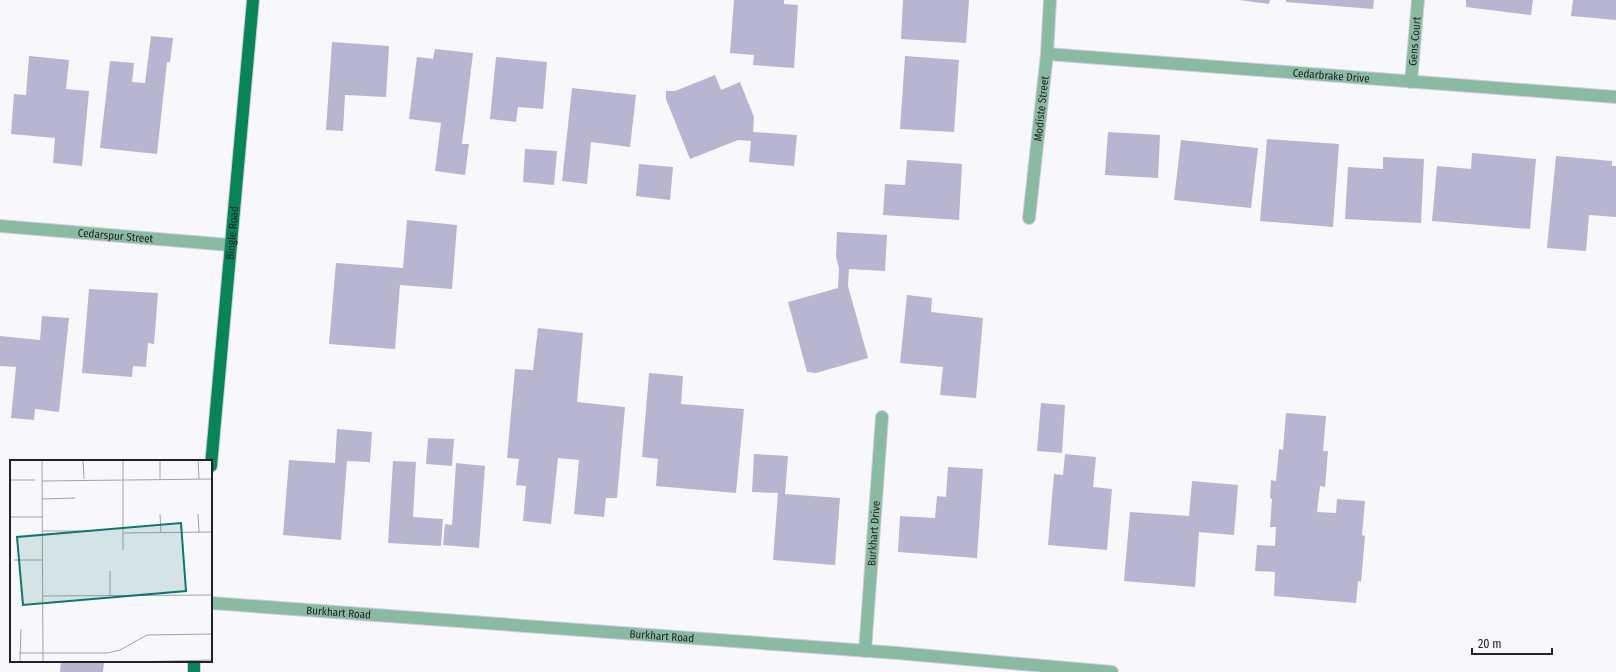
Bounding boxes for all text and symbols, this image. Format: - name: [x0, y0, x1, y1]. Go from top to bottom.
- street label: Gens Court: [1406, 16, 1423, 66]
- street label: Cedarbrake Drive: [1292, 66, 1370, 85]
- street label: Modiste Street: [1031, 75, 1051, 142]
- street label: Bingle Road: [223, 206, 241, 260]
- street label: Cedarspur Street: [77, 226, 154, 245]
- inset map: [10, 460, 212, 662]
- street label: Burkhart Drive: [865, 500, 882, 566]
- street label: Burkhart Road: [306, 603, 371, 621]
- street label: Burkhart Road: [629, 627, 695, 645]
- scale bar: [1472, 630, 1552, 656]
- text: 20 m: [1478, 637, 1502, 651]

